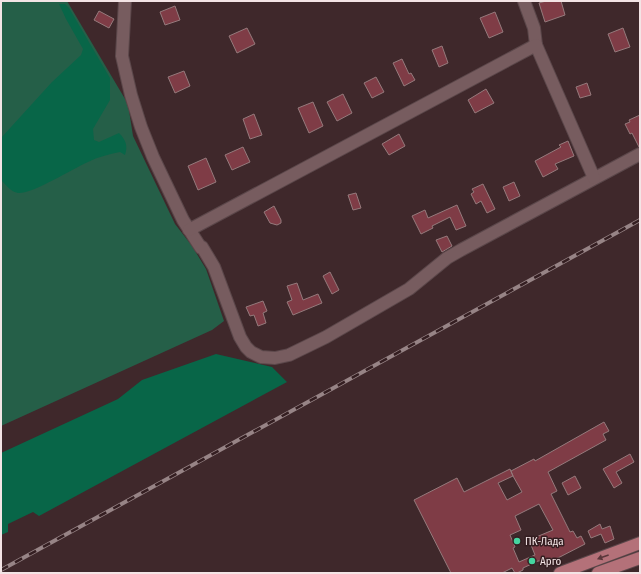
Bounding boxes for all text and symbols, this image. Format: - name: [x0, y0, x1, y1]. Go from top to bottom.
- place label: ПК-Лада: [525, 535, 564, 548]
- marker: ПК-Лада: [512, 536, 522, 546]
- place label: Арго: [540, 555, 562, 568]
- one-way arrow: [597, 555, 609, 561]
- marker: Арго: [527, 556, 537, 566]

